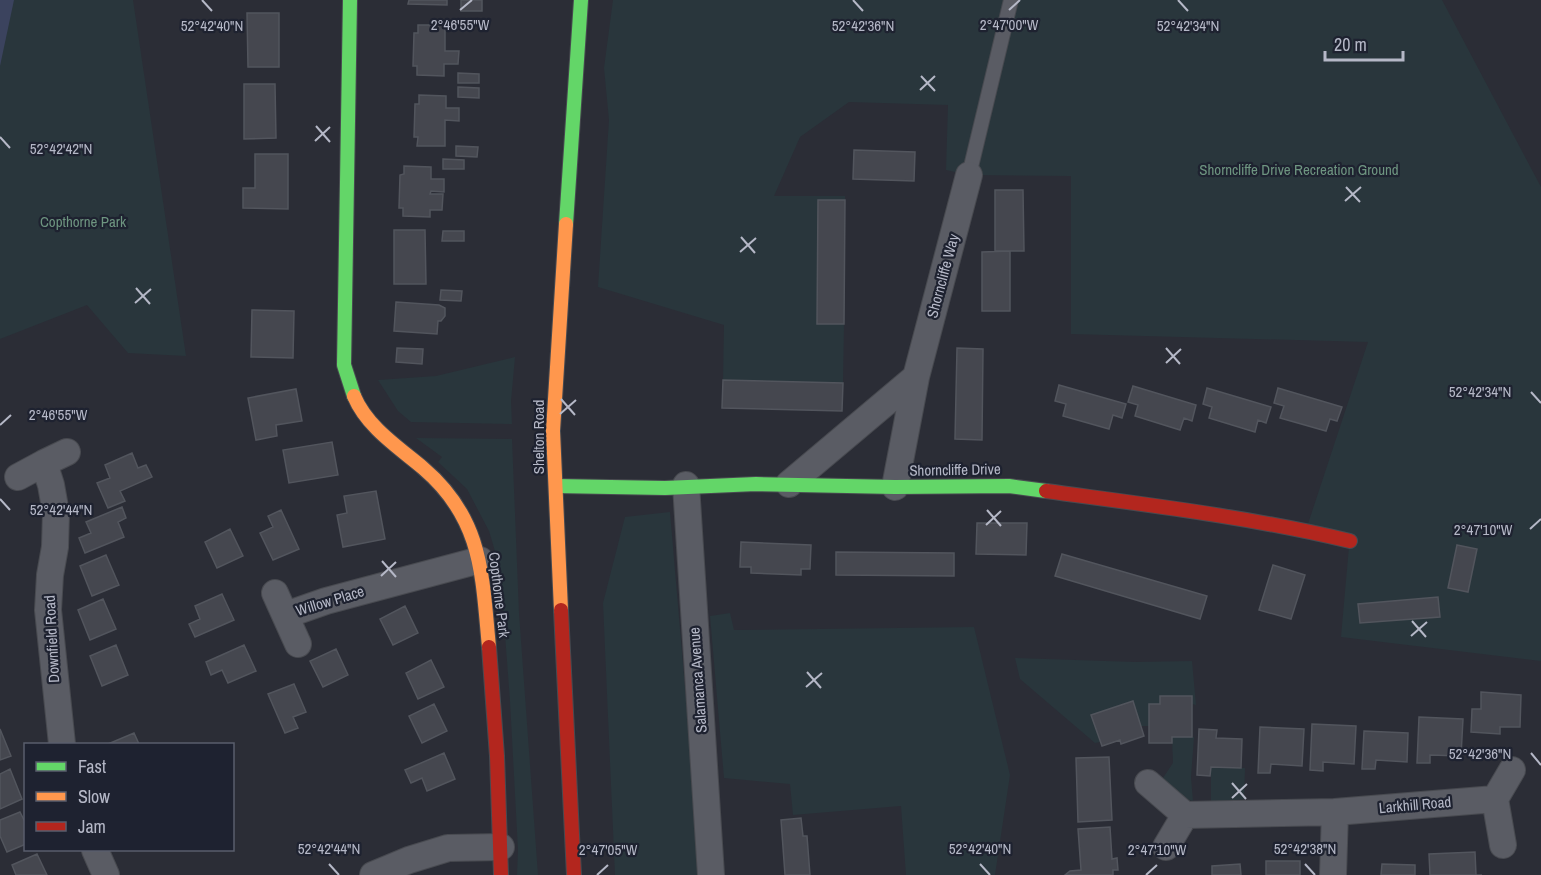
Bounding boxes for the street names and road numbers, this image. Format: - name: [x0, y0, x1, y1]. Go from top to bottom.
- street label: Shorncliffe Way: [921, 231, 964, 320]
- street label: Shelton Road: [528, 400, 549, 474]
- street label: Shorncliffe Drive: [909, 458, 1001, 481]
- street label: Copthorne Park: [484, 551, 515, 640]
- street label: Willow Place: [293, 580, 367, 621]
- street label: Downfield Road: [39, 595, 64, 683]
- street label: Salamanca Avenue: [683, 626, 712, 734]
- street label: Larkhill Road: [1378, 791, 1452, 818]

